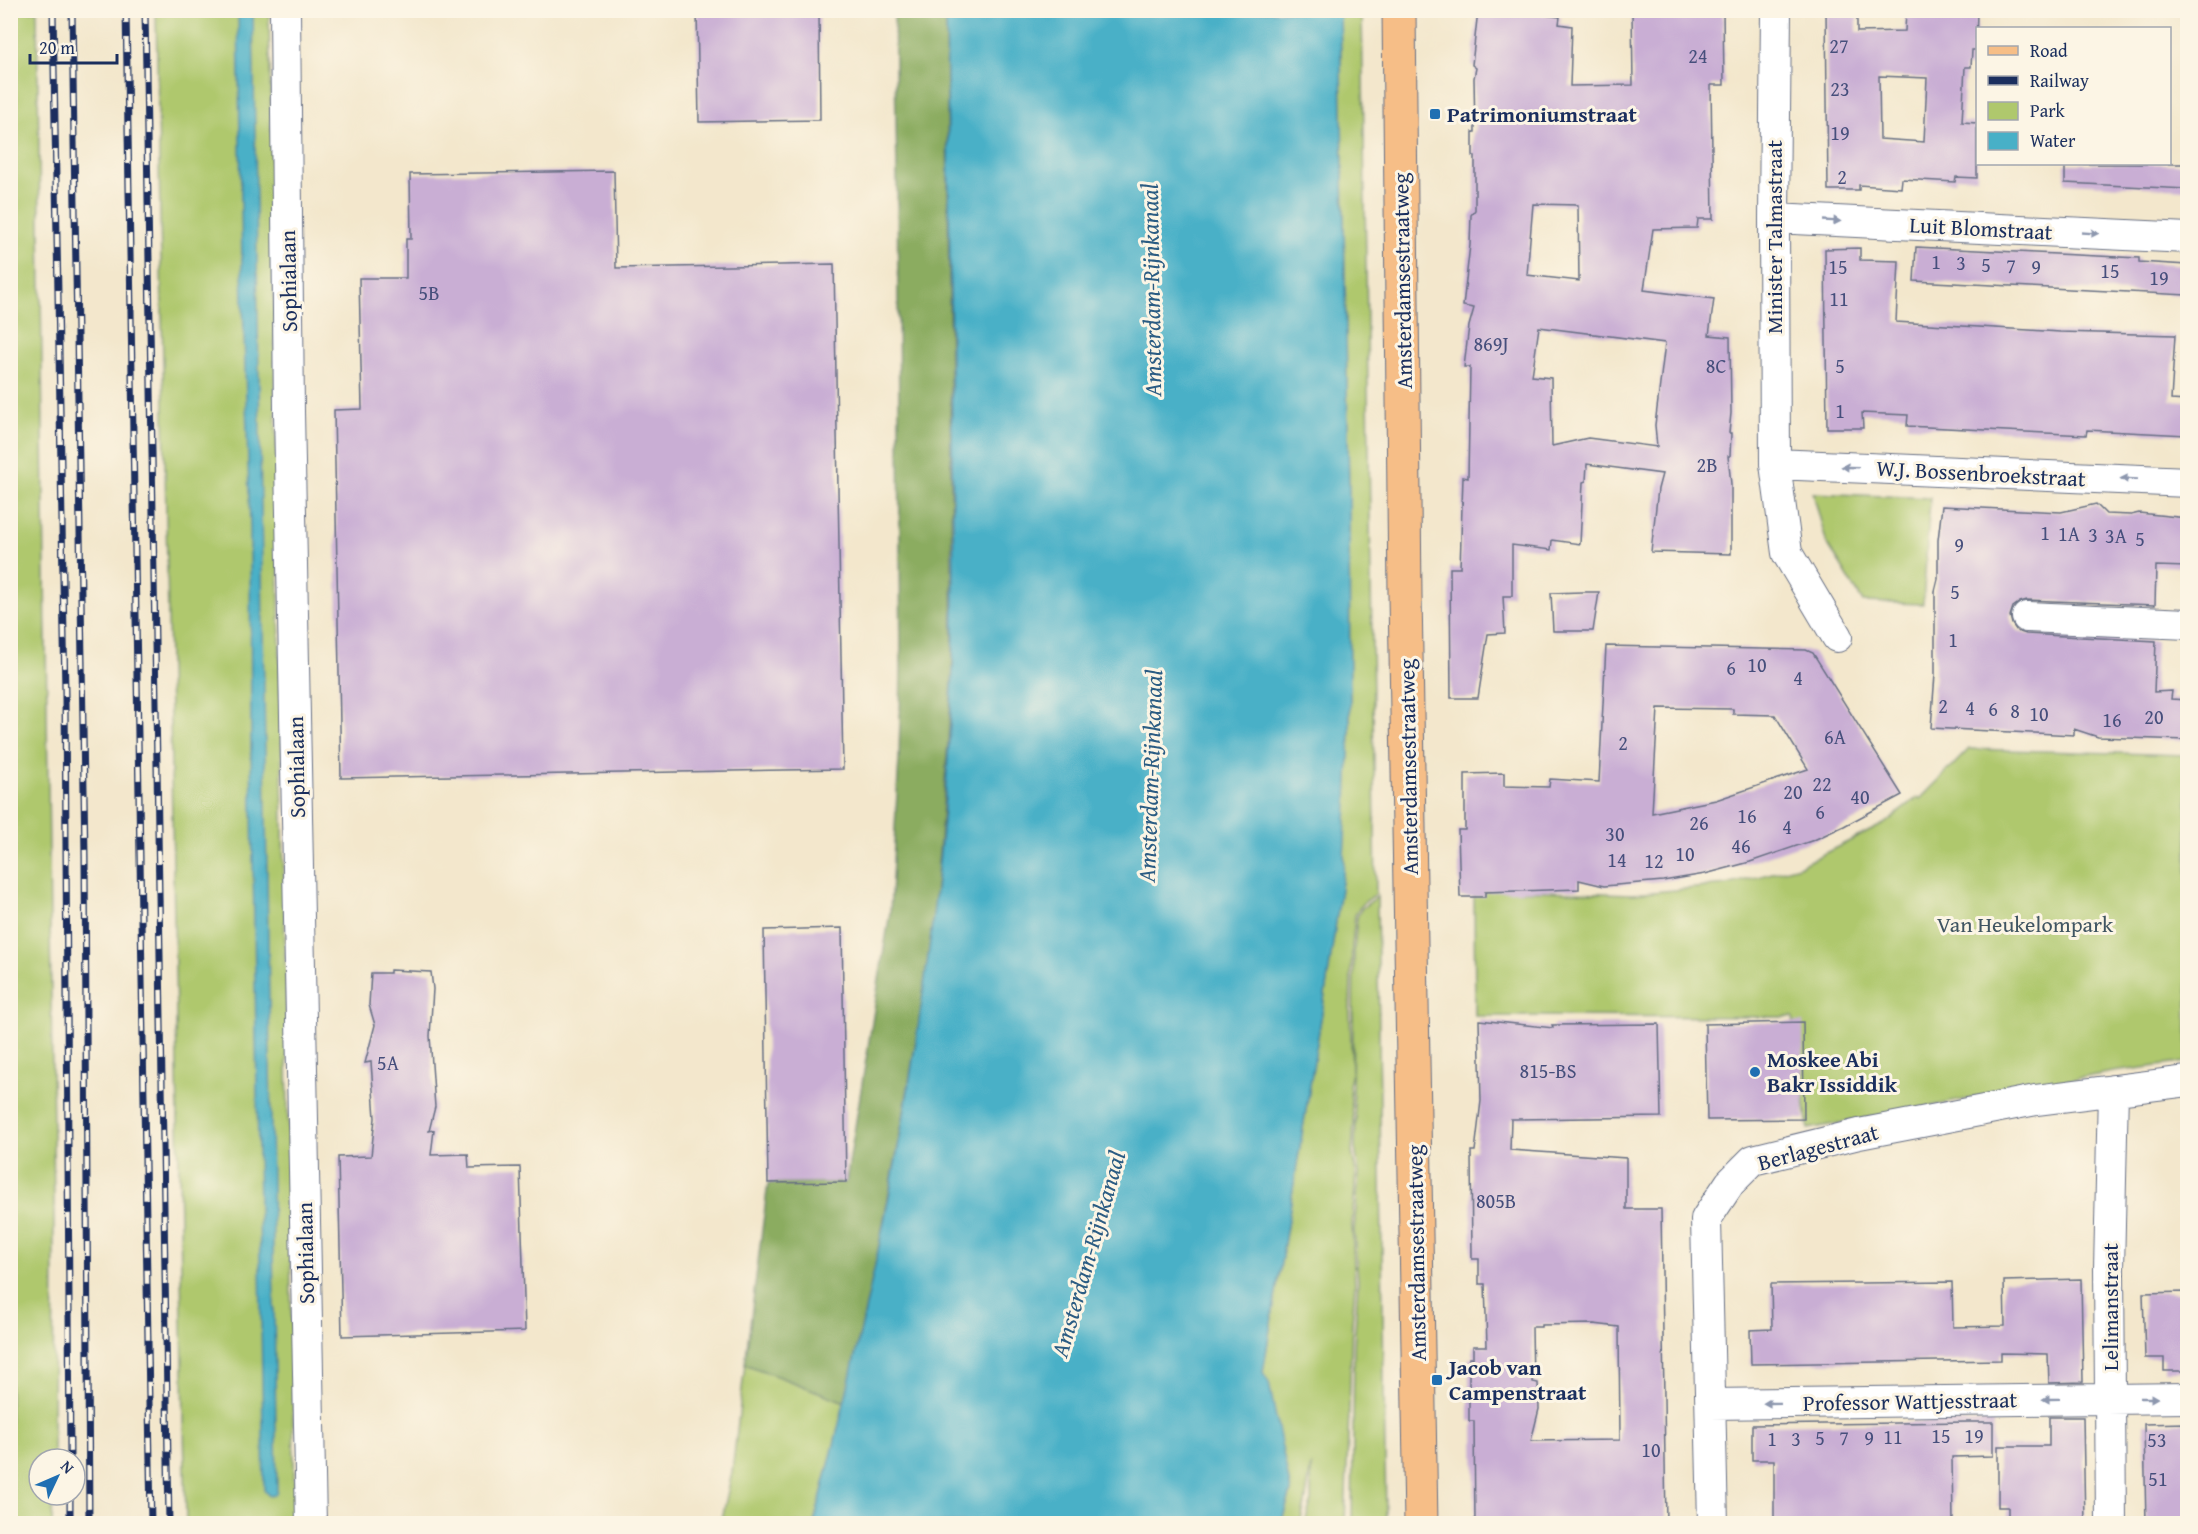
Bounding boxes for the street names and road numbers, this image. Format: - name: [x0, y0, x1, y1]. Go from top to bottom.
- street label: Minister Talmastraat: [1758, 140, 1790, 334]
- street label: Amsterdamsestraatweg: [1384, 172, 1420, 390]
- street label: Luit Blomstraat: [1909, 208, 2054, 248]
- street label: Sophialaan: [271, 229, 305, 332]
- street label: W.J. Bossenbroekstraat: [1876, 452, 2087, 494]
- street label: Amsterdamsestraatweg: [1390, 658, 1426, 876]
- street label: Sophialaan: [279, 715, 313, 818]
- street label: Berlagestraat: [1754, 1115, 1882, 1178]
- street label: Amsterdamsestraatweg: [1398, 1144, 1434, 1362]
- street label: Sophialaan: [288, 1201, 322, 1304]
- street label: Lelimanstraat: [2094, 1243, 2126, 1371]
- street label: Professor Wattjesstraat: [1803, 1383, 2018, 1419]

